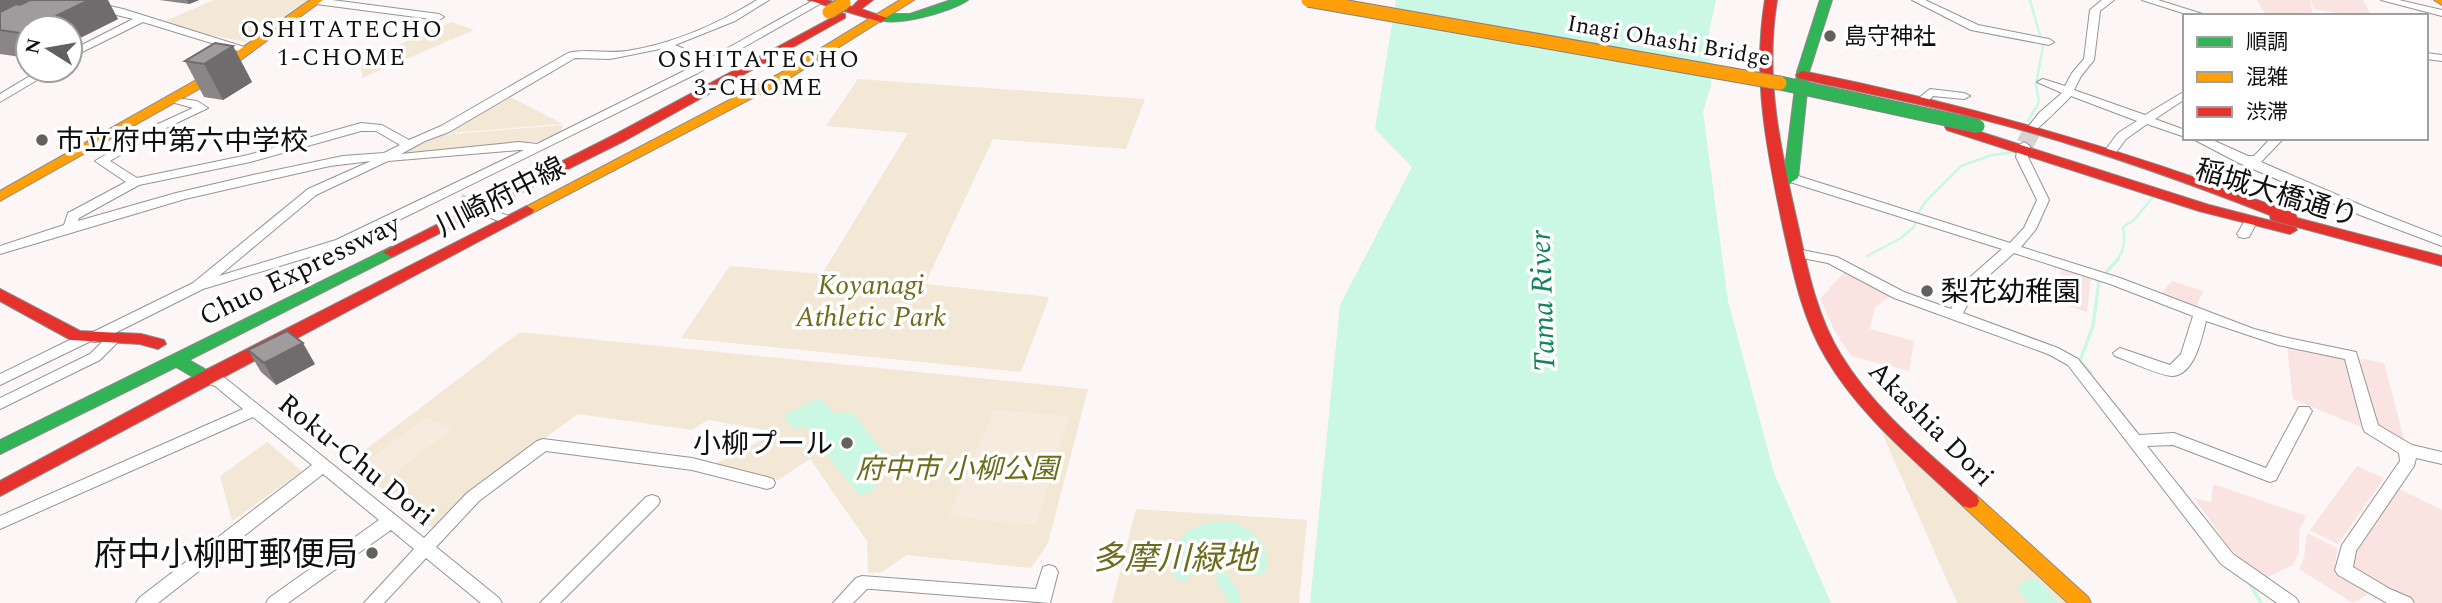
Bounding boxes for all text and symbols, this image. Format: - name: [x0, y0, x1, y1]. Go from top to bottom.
- street label: Inagi Ohashi Bridge: [1564, 6, 1773, 77]
- district label: OSHITATECHO 1-CHOME: [240, 12, 444, 76]
- north arrow: [14, 14, 84, 84]
- legend: [2183, 14, 2428, 140]
- place label: 島守神社: [1844, 20, 1936, 55]
- text: 順調: [2246, 27, 2288, 59]
- marker: 島守神社: [1822, 28, 1838, 44]
- text: N: [18, 36, 49, 56]
- district label: OSHITATECHO 3-CHOME: [657, 42, 861, 106]
- text: 混雑: [2246, 62, 2288, 94]
- text: 渋滞: [2246, 97, 2288, 129]
- place label: 市立府中第六中学校: [56, 120, 308, 163]
- marker: 市立府中第六中学校: [34, 132, 50, 148]
- street label: 川崎府中線: [429, 146, 573, 248]
- street label: 稲城大橋通り: [2190, 148, 2363, 239]
- street label: Chuo Expressway: [192, 202, 409, 338]
- water label: Tama River: [1518, 229, 1568, 373]
- park label: Koyanagi Athletic Park: [795, 264, 946, 339]
- place label: 梨花幼稚園: [1941, 271, 2081, 314]
- marker: 梨花幼稚園: [1919, 283, 1935, 299]
- street label: Akashia Dori: [1858, 351, 2004, 497]
- street label: Roku-Chu Dori: [268, 383, 444, 537]
- place label: 小柳プール: [693, 423, 833, 466]
- marker: 小柳プール: [839, 435, 855, 451]
- park label: 府中市 小柳公園: [856, 448, 1062, 491]
- place label: 府中小柳町郵便局: [94, 530, 358, 580]
- park label: 多摩川緑地: [1092, 534, 1260, 584]
- marker: 府中小柳町郵便局: [364, 545, 380, 561]

